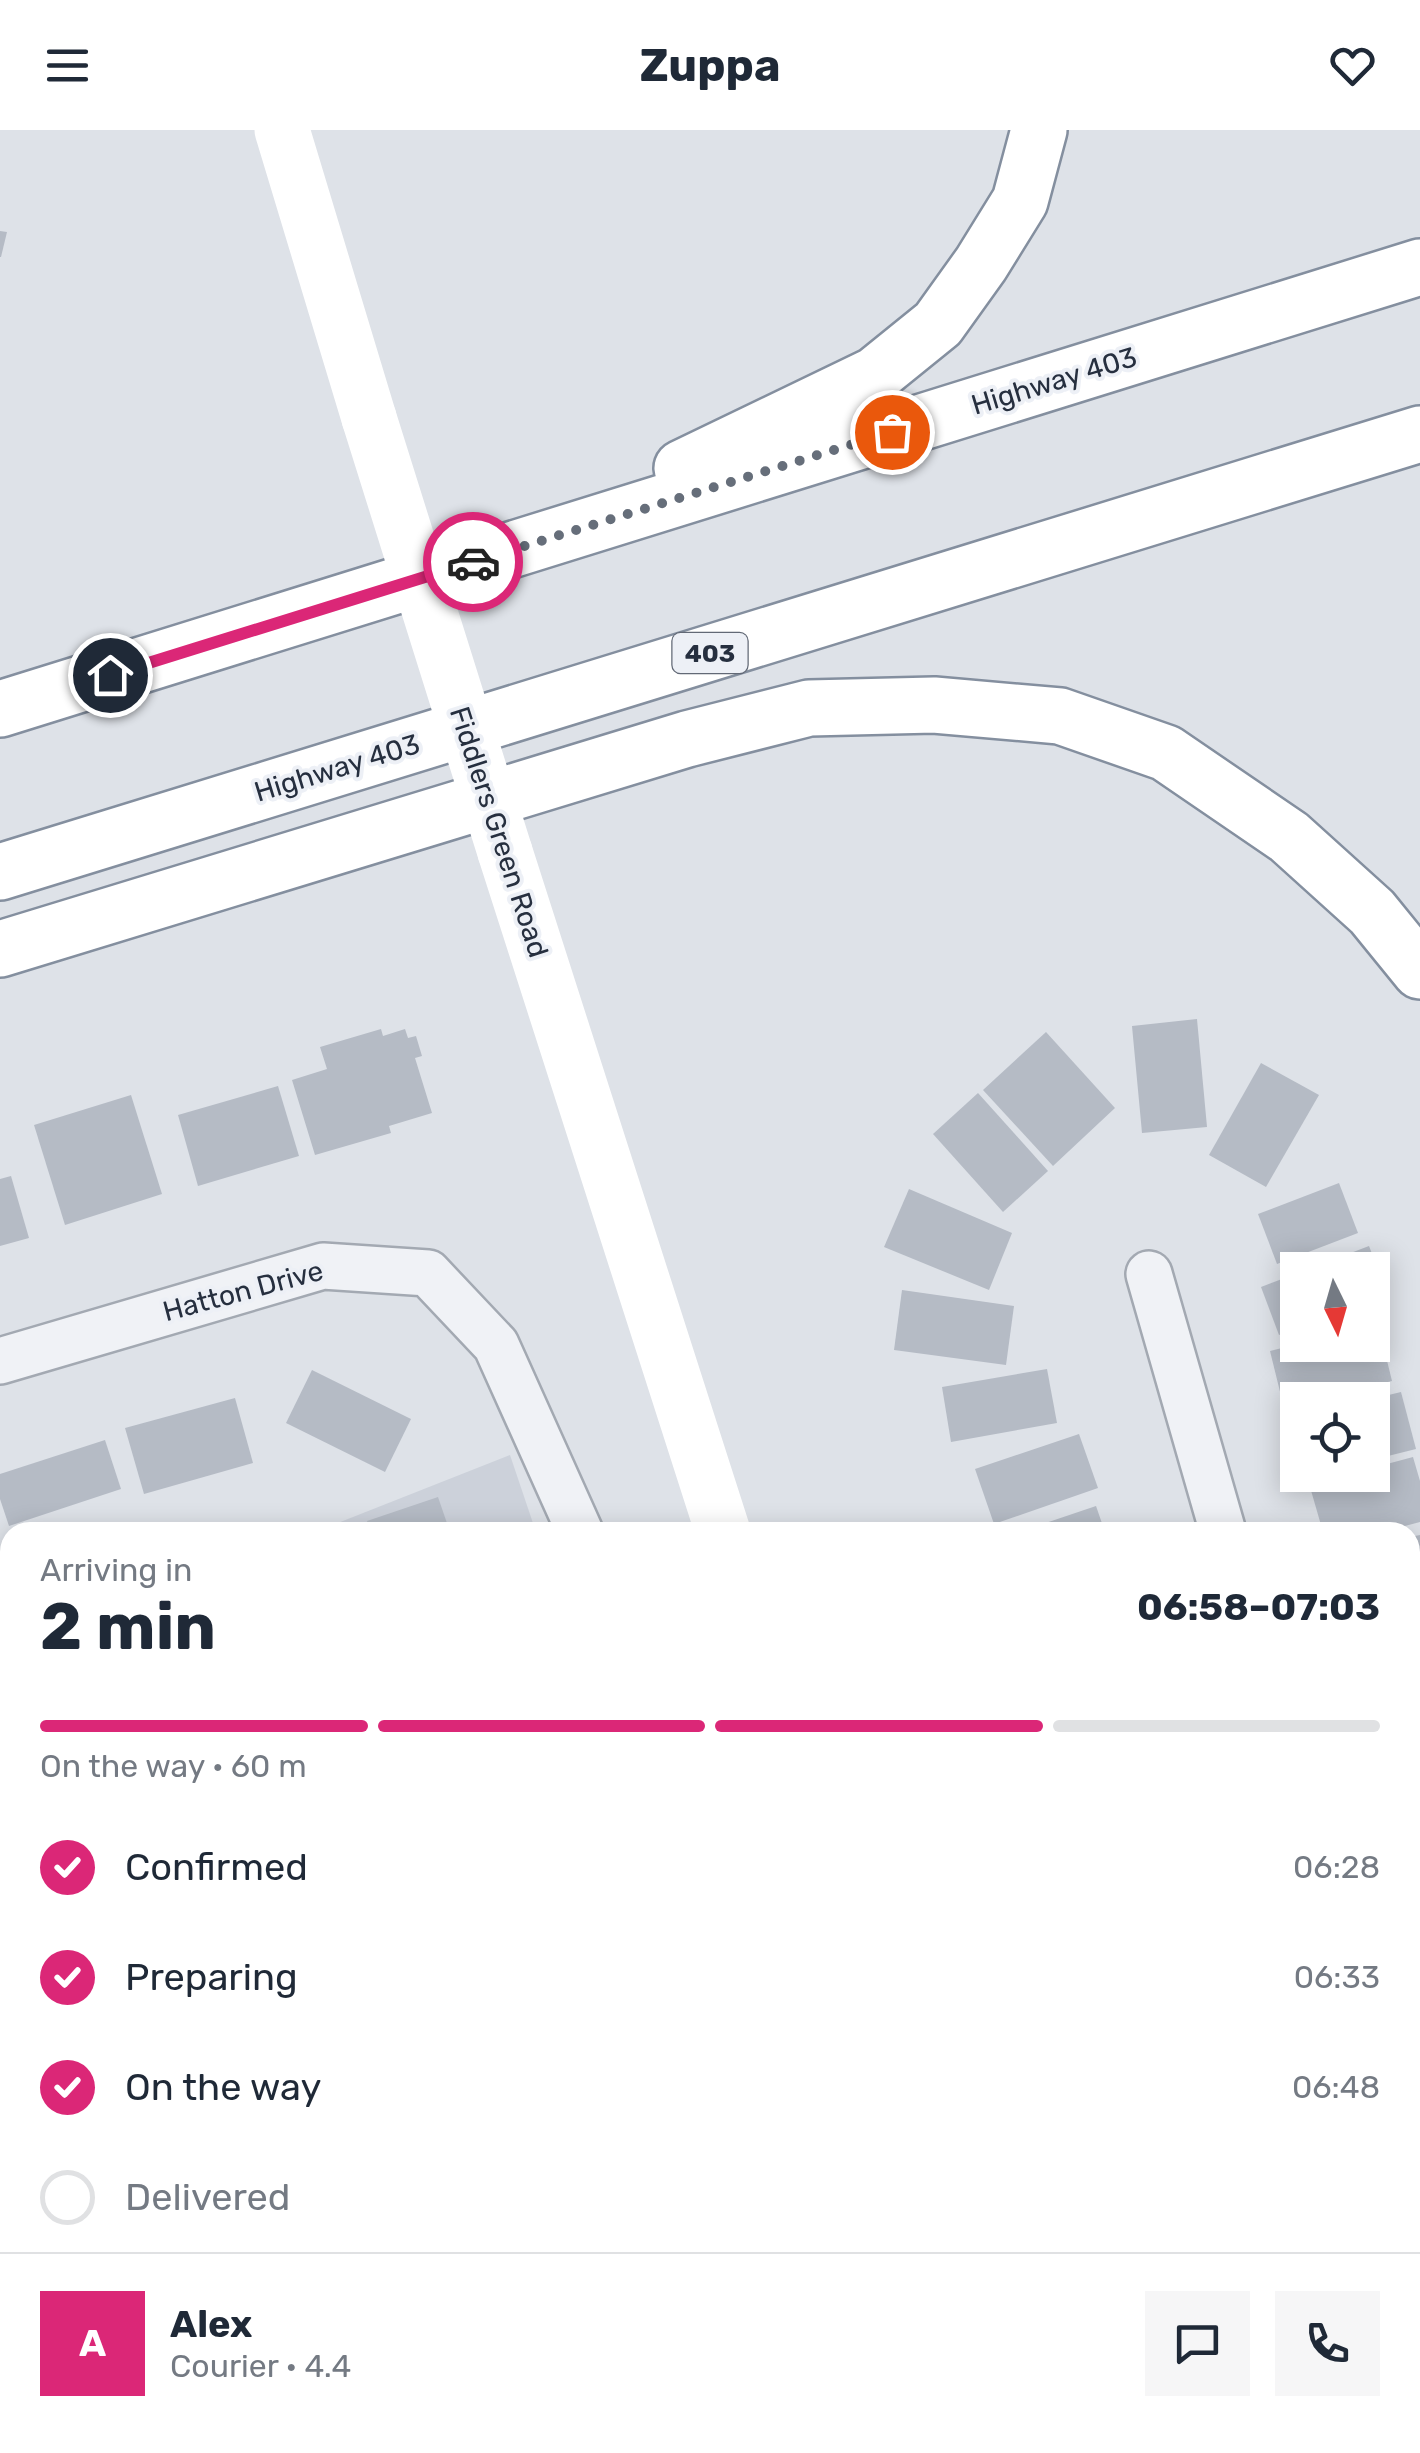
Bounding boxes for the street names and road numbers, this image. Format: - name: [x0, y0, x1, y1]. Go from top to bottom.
- street label: Highway 403: [967, 340, 1141, 422]
- road number: 403: [672, 633, 748, 673]
- street label: Fiddlers Green Road: [443, 702, 555, 962]
- street label: Highway 403: [250, 727, 424, 809]
- street label: Hatton Drive: [159, 1254, 327, 1328]

